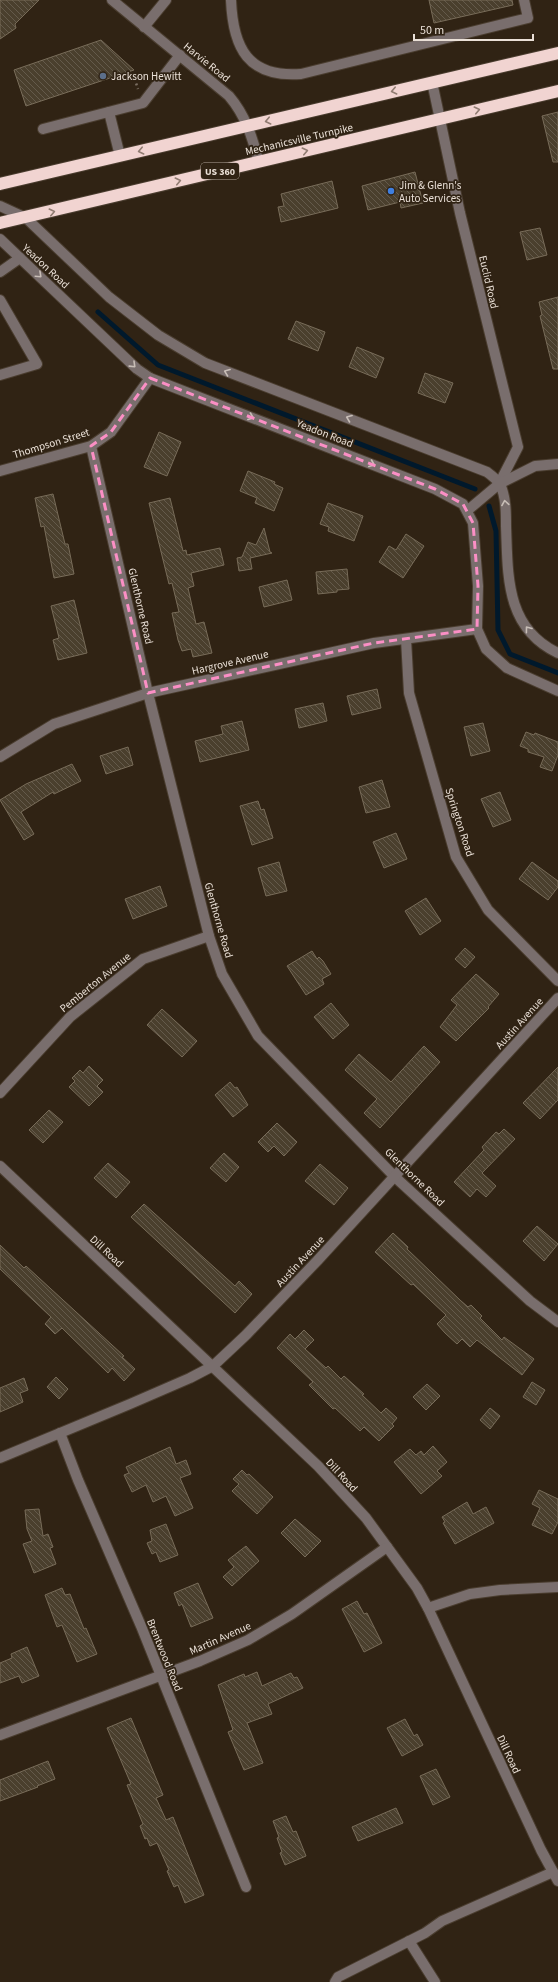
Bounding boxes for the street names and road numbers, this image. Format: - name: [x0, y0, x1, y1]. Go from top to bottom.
- street label: Harvie Road: [180, 39, 233, 86]
- street label: Mechanicsville Turnpike: [244, 120, 355, 159]
- road number: US 360: [201, 163, 239, 179]
- street label: Yeadon Road: [18, 240, 73, 292]
- street label: Euclid Road: [475, 254, 502, 310]
- street label: Yeadon Road: [293, 415, 355, 451]
- street label: Thompson Street: [11, 425, 92, 462]
- street label: Glenthorne Road: [124, 567, 157, 646]
- street label: Hargrove Avenue: [190, 646, 270, 679]
- street label: Springton Road: [441, 786, 478, 858]
- street label: Glenthorne Road: [201, 881, 236, 960]
- street label: Pemberton Avenue: [57, 949, 134, 1016]
- street label: Austin Avenue: [492, 994, 547, 1052]
- street label: Glenthorne Road: [381, 1145, 448, 1210]
- street label: Dill Road: [87, 1232, 127, 1271]
- street label: Austin Avenue: [273, 1232, 328, 1290]
- street label: Dill Road: [322, 1455, 361, 1495]
- street label: Brentwood Road: [143, 1617, 186, 1694]
- street label: Martin Avenue: [187, 1618, 254, 1659]
- street label: Dill Road: [493, 1733, 524, 1776]

